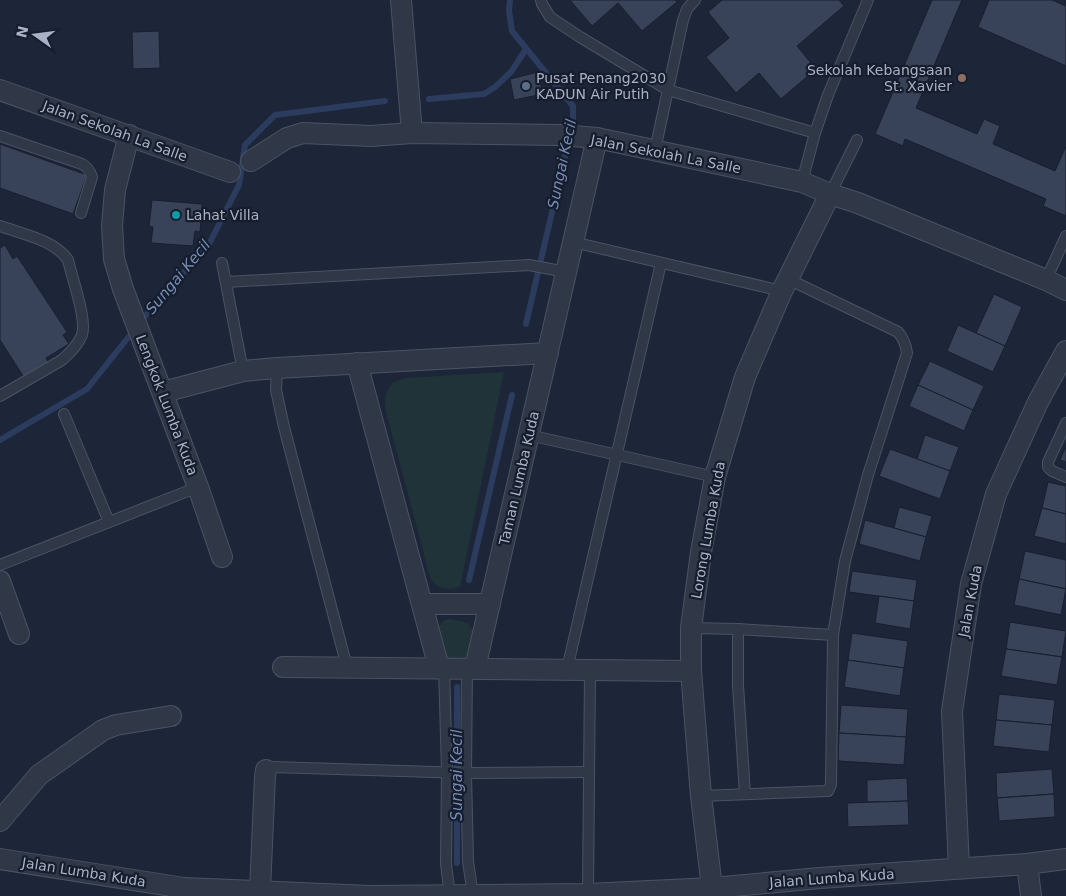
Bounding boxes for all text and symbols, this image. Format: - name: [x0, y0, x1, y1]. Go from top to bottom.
- north arrow: [10, 10, 60, 60]
- text: N: [13, 24, 32, 39]
- place label: Sekolah Kebangsaan St. Xavier: [807, 62, 952, 94]
- place label: Pusat Penang2030 KADUN Air Putih: [536, 70, 666, 102]
- marker: Sekolah Kebangsaan St. Xavier: [956, 72, 968, 84]
- marker: Pusat Penang2030 KADUN Air Putih: [520, 80, 532, 92]
- street label: Jalan Sekolah La Salle: [40, 97, 189, 165]
- water label: Sungai Kecil: [544, 117, 580, 211]
- street label: Jalan Sekolah La Salle: [589, 131, 742, 176]
- place label: Lahat Villa: [186, 207, 259, 223]
- marker: Lahat Villa: [170, 209, 182, 221]
- water label: Sungai Kecil: [142, 236, 215, 318]
- street label: Lengkok Lumba Kuda: [133, 332, 201, 478]
- street label: Taman Lumba Kuda: [496, 409, 542, 548]
- street label: Lorong Lumba Kuda: [688, 460, 728, 600]
- street label: Jalan Kuda: [955, 563, 985, 639]
- water label: Sungai Kecil: [448, 729, 466, 821]
- street label: Jalan Lumba Kuda: [20, 854, 147, 890]
- street label: Jalan Lumba Kuda: [768, 866, 895, 890]

